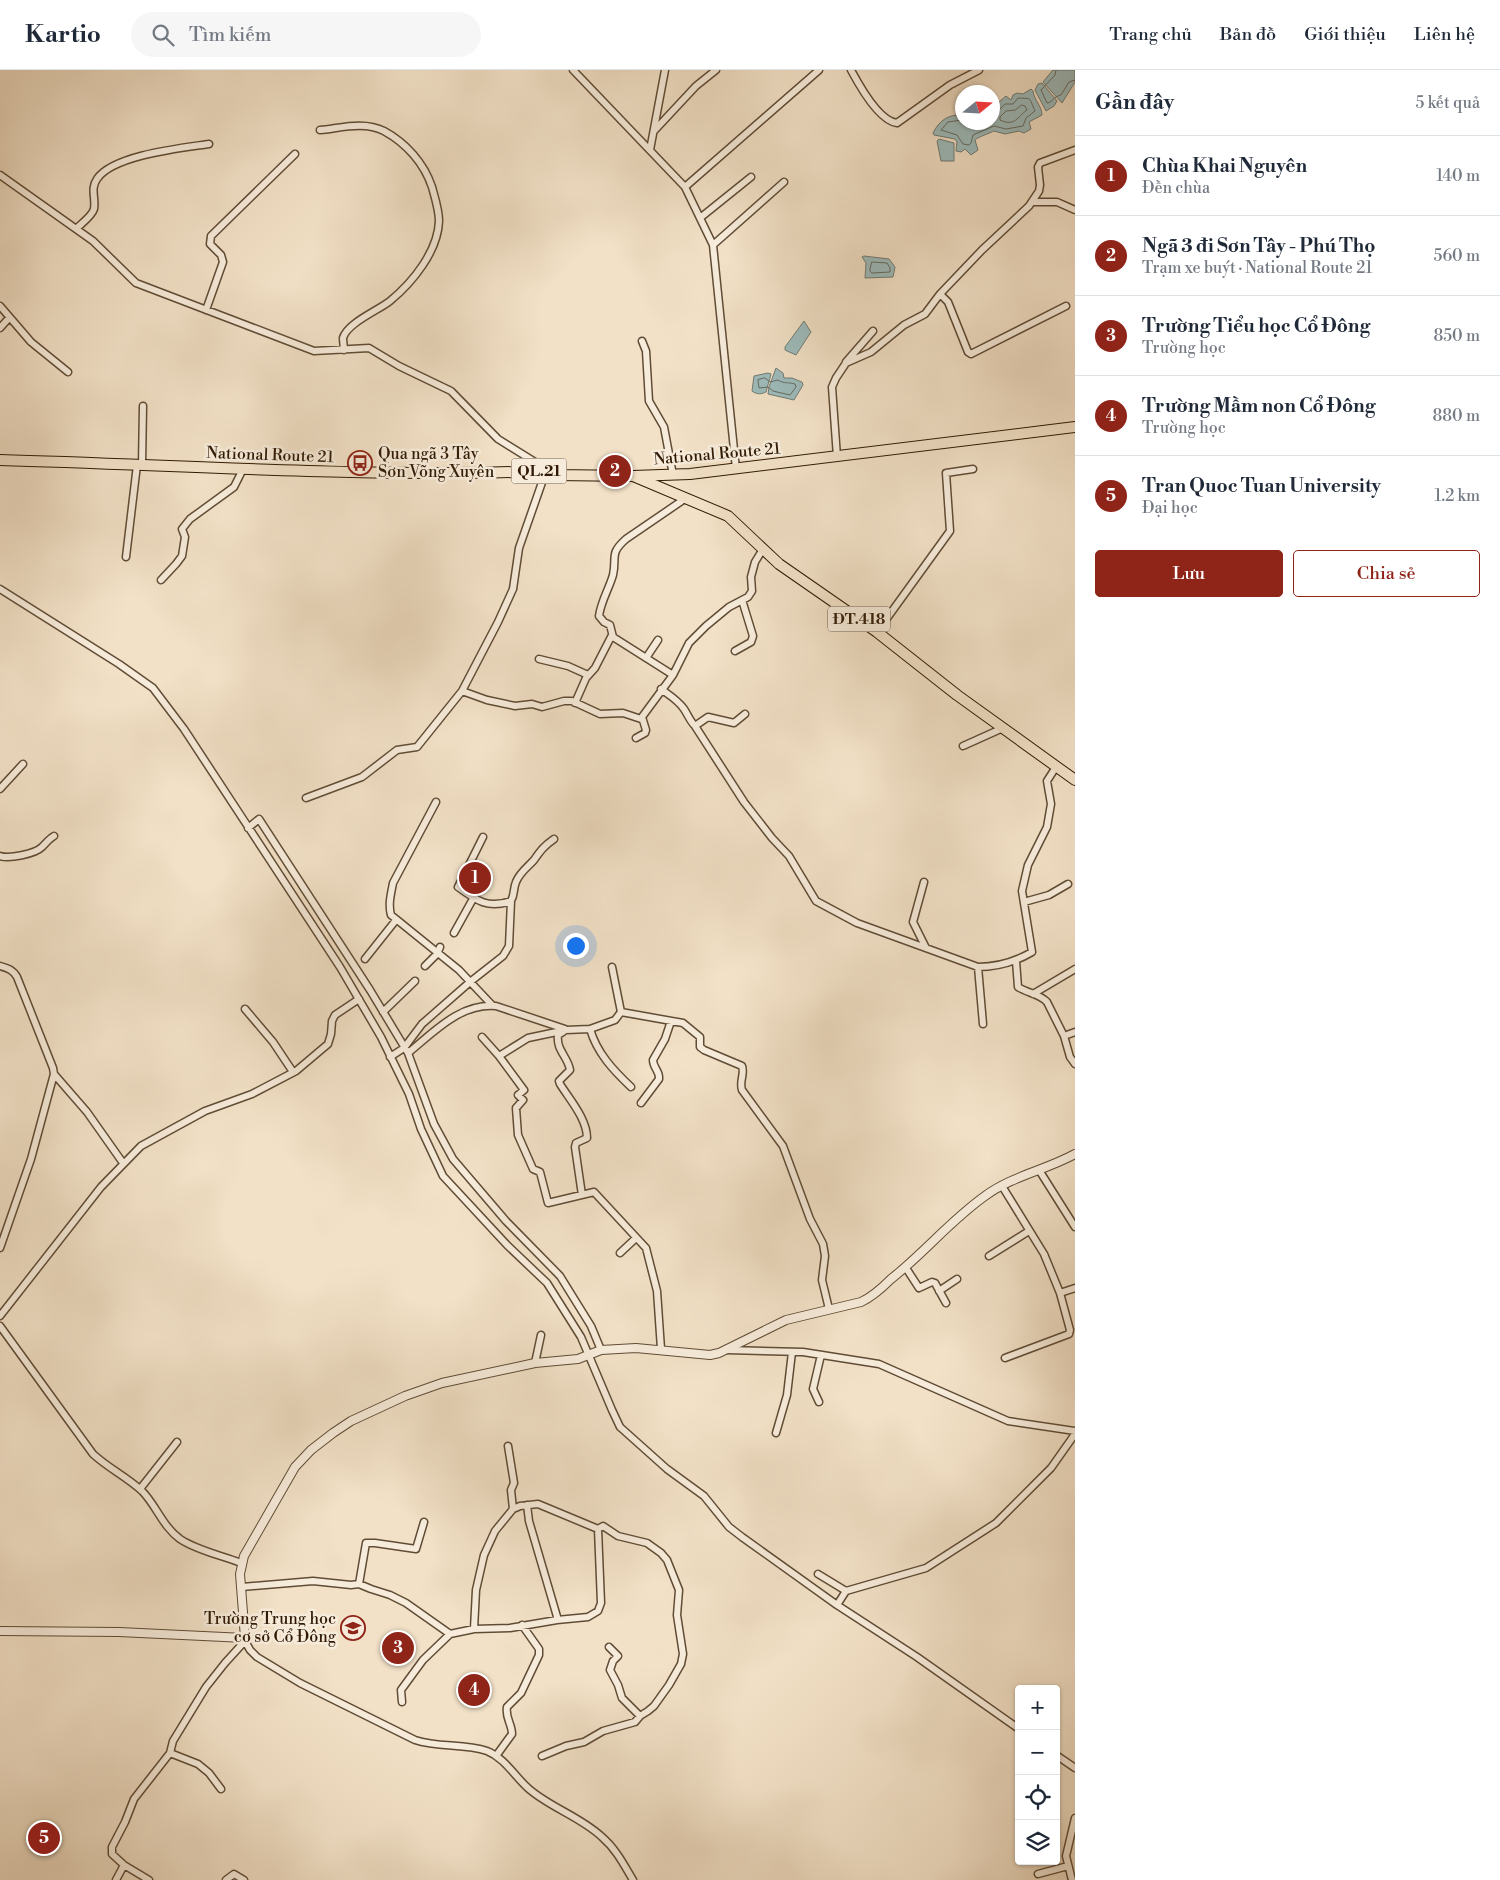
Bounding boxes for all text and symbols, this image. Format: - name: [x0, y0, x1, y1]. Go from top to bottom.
- search box: [131, 12, 481, 57]
- text: Kartio: [25, 20, 101, 50]
- icon: search: [149, 21, 177, 49]
- text: Tìm kiếm: [189, 23, 271, 47]
- text: Trang chủ: [1109, 23, 1192, 46]
- text: Bản đồ: [1220, 23, 1276, 46]
- text: Giới thiệu: [1304, 23, 1386, 46]
- text: Liên hệ: [1414, 23, 1475, 46]
- north arrow: [955, 85, 1000, 130]
- text: Gần đây: [1095, 90, 1174, 116]
- text: 5 kết quả: [1416, 93, 1480, 113]
- text: Chùa Khai Nguyên: [1142, 154, 1307, 178]
- text: 1: [1107, 166, 1115, 186]
- text: 140 m: [1436, 166, 1480, 186]
- text: Đền chùa: [1142, 178, 1210, 198]
- text: Ngã 3 đi Sơn Tây - Phú Thọ: [1142, 234, 1376, 258]
- text: 2: [1106, 246, 1116, 266]
- text: 560 m: [1434, 246, 1480, 266]
- text: Trạm xe buýt · National Route 21: [1142, 258, 1372, 278]
- text: Trường Tiểu học Cổ Đông: [1142, 314, 1370, 338]
- text: 3: [1106, 326, 1116, 346]
- text: 850 m: [1433, 326, 1480, 346]
- text: Trường học: [1142, 338, 1226, 358]
- text: Trường Mầm non Cổ Đông: [1142, 394, 1375, 418]
- text: 4: [1106, 406, 1116, 426]
- text: 880 m: [1432, 406, 1480, 426]
- text: Trường học: [1142, 418, 1226, 438]
- street label: National Route 21: [653, 438, 781, 470]
- street label: National Route 21: [206, 443, 334, 467]
- place label: Qua ngã 3 Tây Sơn Võng Xuyên: [378, 444, 495, 482]
- bus stop icon: Qua ngã 3 Tây Sơn Võng Xuyên: [347, 450, 373, 476]
- pin: 2: [599, 452, 631, 490]
- road number: QL.21: [512, 458, 566, 484]
- text: Tran Quoc Tuan University: [1142, 474, 1381, 498]
- text: 5: [1106, 486, 1116, 506]
- text: 1.2 km: [1434, 486, 1480, 506]
- text: Đại học: [1142, 498, 1198, 518]
- button: Lưu: [1095, 550, 1283, 597]
- button: Chia sẻ: [1293, 550, 1480, 597]
- road number: ĐT.418: [828, 606, 890, 632]
- pin: 1: [459, 859, 491, 897]
- your location: [563, 933, 589, 959]
- place label: Trường Trung học cơ sở Cổ Đông: [204, 1609, 337, 1647]
- school or university icon: Trường Trung học cơ sở Cổ Đông: [340, 1615, 366, 1641]
- pin: 3: [382, 1629, 414, 1667]
- pin: 4: [458, 1671, 490, 1709]
- map controls: [1015, 1685, 1060, 1865]
- button: +: [1015, 1685, 1060, 1730]
- button: −: [1015, 1730, 1060, 1775]
- button: locate: [1015, 1775, 1060, 1820]
- pin: 5: [28, 1819, 60, 1857]
- button: layers: [1015, 1820, 1060, 1865]

